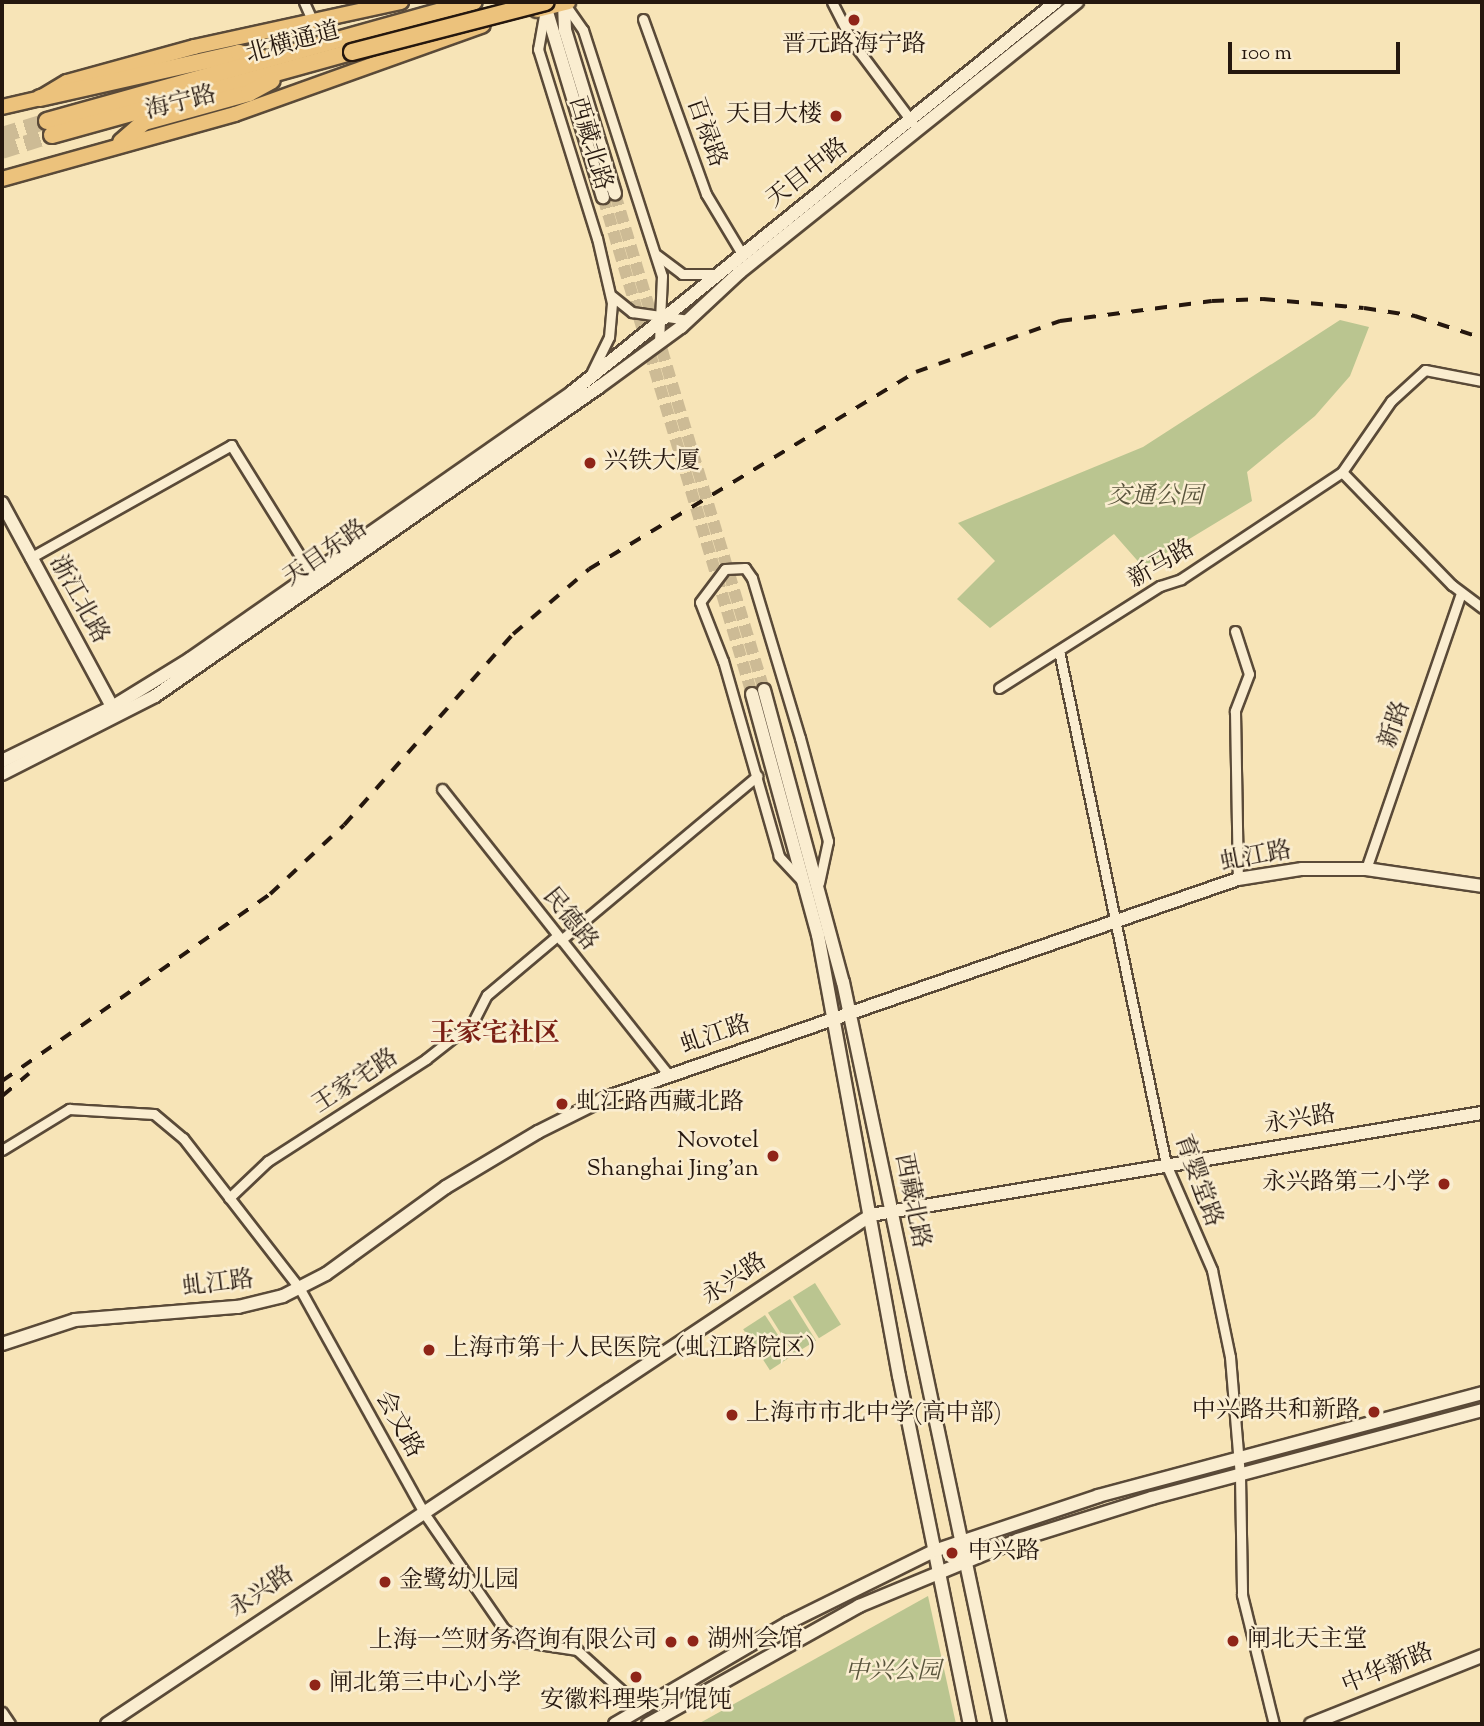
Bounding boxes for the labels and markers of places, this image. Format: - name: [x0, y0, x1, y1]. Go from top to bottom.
- marker: 晋元路海宁路: [846, 12, 862, 28]
- place label: 晋元路海宁路: [782, 32, 926, 60]
- place label: 天目大楼: [726, 102, 822, 130]
- marker: 天目大楼: [828, 108, 844, 124]
- place label: 兴铁大厦: [604, 449, 700, 477]
- marker: 兴铁大厦: [582, 455, 598, 471]
- place label: 虬江路西藏北路: [576, 1090, 744, 1118]
- marker: 虬江路西藏北路: [554, 1096, 570, 1112]
- place label: Novotel Shanghai Jing'an: [587, 1128, 759, 1184]
- marker: Novotel Shanghai Jing'an: [765, 1148, 781, 1164]
- place label: 永兴路第二小学: [1262, 1170, 1430, 1198]
- marker: 永兴路第二小学: [1436, 1176, 1452, 1192]
- place label: 上海市第十人民医院（虬江路院区）: [445, 1336, 829, 1364]
- marker: 上海市第十人民医院（虬江路院区）: [419, 1340, 439, 1360]
- place label: 中兴路共和新路: [1192, 1398, 1360, 1426]
- place label: 上海市市北中学(高中部): [746, 1401, 1002, 1429]
- marker: 中兴路共和新路: [1366, 1404, 1382, 1420]
- marker: 上海市市北中学(高中部): [724, 1407, 740, 1423]
- place label: 中兴路: [968, 1539, 1040, 1567]
- marker: 中兴路: [942, 1543, 962, 1563]
- place label: 金鹭幼儿园: [399, 1568, 519, 1596]
- marker: 金鹭幼儿园: [377, 1574, 393, 1590]
- place label: 湖州会馆: [707, 1627, 803, 1655]
- place label: 闸北天主堂: [1247, 1627, 1367, 1655]
- place label: 上海一竺财务咨询有限公司: [369, 1628, 657, 1656]
- marker: 湖州会馆: [685, 1633, 701, 1649]
- marker: 闸北天主堂: [1225, 1633, 1241, 1649]
- marker: 上海一竺财务咨询有限公司: [663, 1634, 679, 1650]
- marker: 安徽料理柴爿馄饨: [628, 1669, 644, 1685]
- place label: 闸北第三中心小学: [329, 1671, 521, 1699]
- marker: 闸北第三中心小学: [307, 1677, 323, 1693]
- place label: 安徽料理柴爿馄饨: [540, 1688, 732, 1716]

